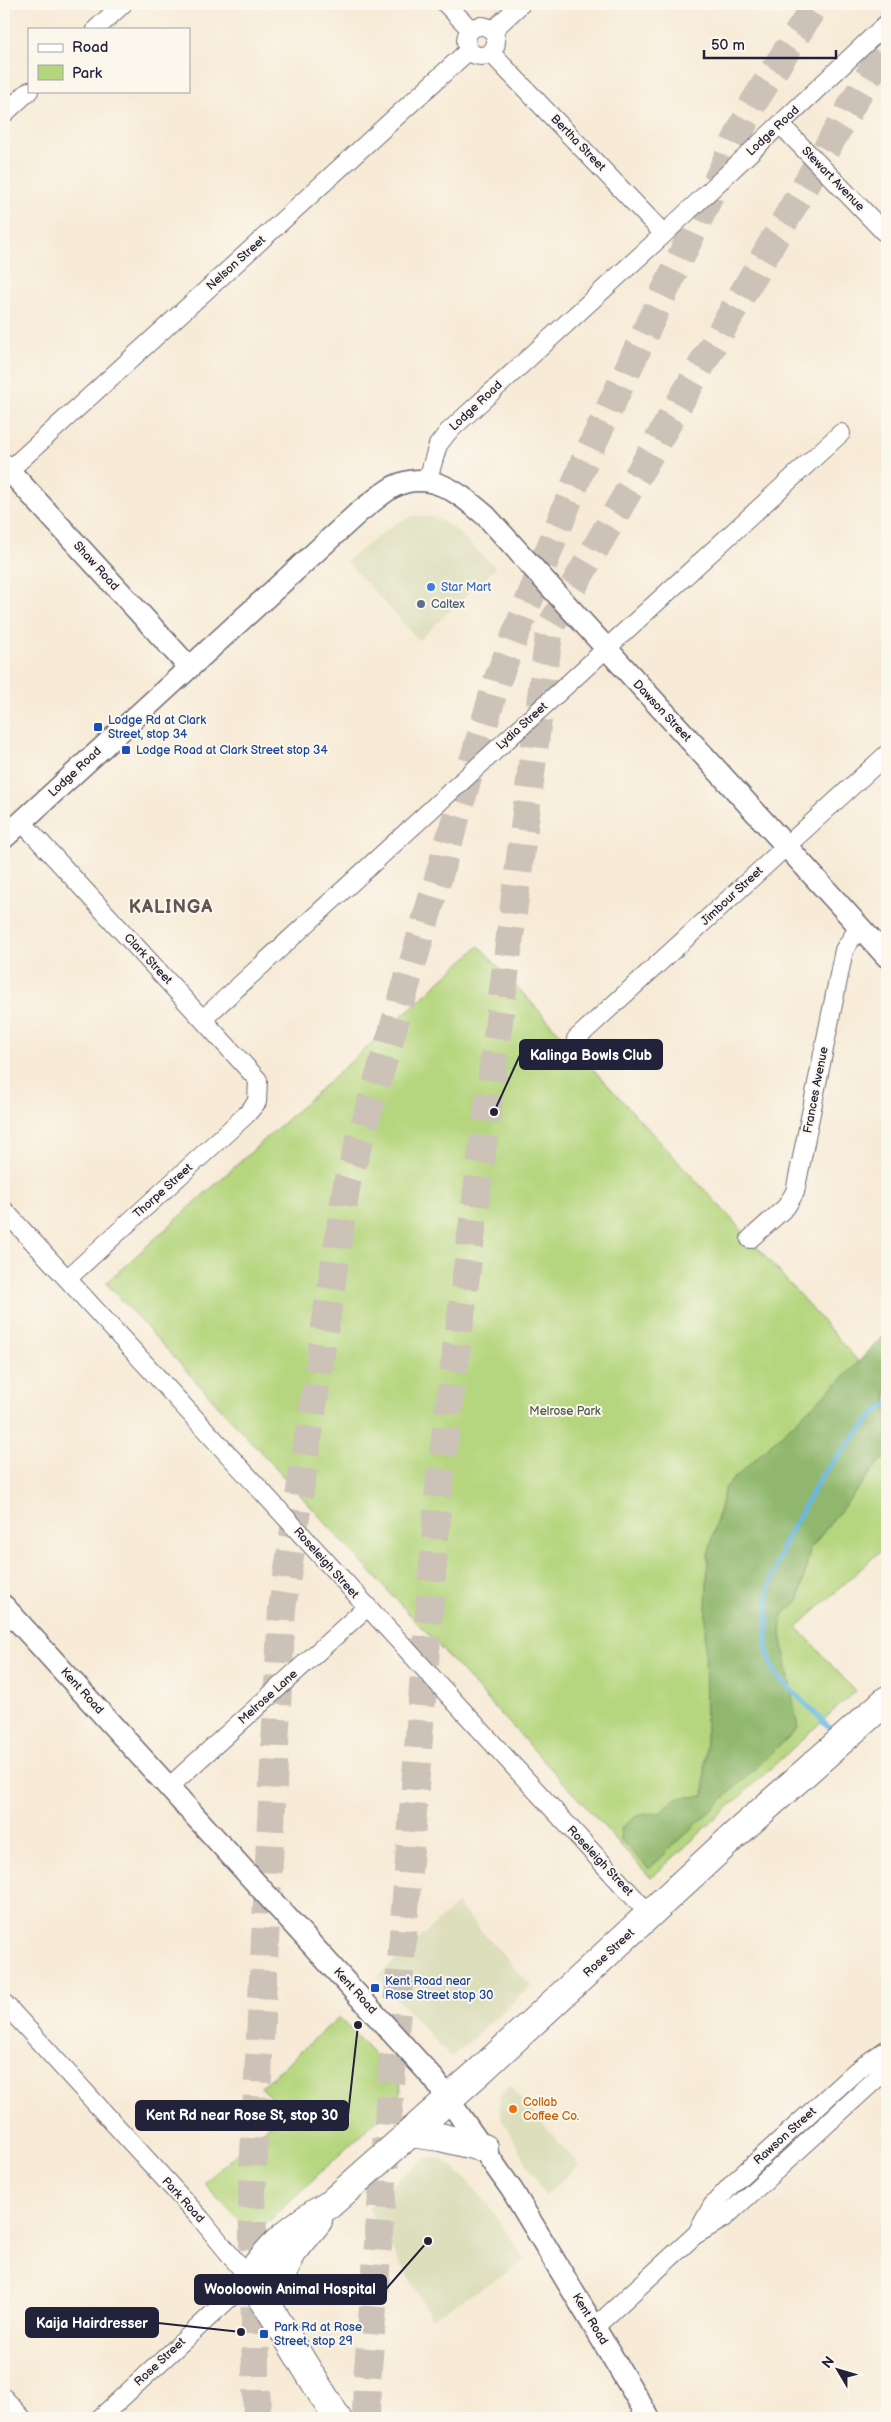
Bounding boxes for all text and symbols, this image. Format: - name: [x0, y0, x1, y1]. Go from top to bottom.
- legend: [28, 28, 190, 92]
- scale bar: [704, 28, 836, 60]
- text: 50 m: [711, 36, 745, 55]
- text: Road: [72, 38, 108, 57]
- text: Park: [72, 64, 103, 83]
- street label: Lodge Road: [744, 103, 803, 159]
- street label: Bertha Street: [547, 112, 609, 175]
- street label: Stewart Avenue: [798, 144, 868, 214]
- street label: Nelson Street: [203, 232, 269, 293]
- street label: Lodge Road: [447, 378, 506, 434]
- street label: Shaw Road: [70, 538, 122, 594]
- place label: Star Mart: [441, 580, 492, 595]
- marker: Star Mart: [425, 581, 437, 593]
- place label: Caltex: [431, 597, 465, 612]
- marker: Caltex: [415, 598, 427, 610]
- street label: Dawson Street: [630, 677, 695, 745]
- street label: Lydia Street: [493, 699, 551, 753]
- place label: Lodge Rd at Clark Street, stop 34: [108, 713, 206, 742]
- marker: Lodge Rd at Clark Street, stop 34: [92, 721, 104, 733]
- place label: Lodge Road at Clark Street stop 34: [136, 743, 328, 758]
- street label: Lodge Road: [46, 744, 105, 800]
- marker: Lodge Road at Clark Street stop 34: [120, 744, 132, 756]
- street label: Jimbour Street: [698, 863, 767, 929]
- district label: KALINGA: [129, 897, 213, 918]
- street label: Clark Street: [121, 930, 176, 988]
- callout: Kalinga Bowls Club: [520, 1040, 662, 1069]
- street label: Frances Avenue: [800, 1045, 832, 1135]
- text: Kalinga Bowls Club: [530, 1047, 652, 1064]
- street label: Thorpe Street: [130, 1160, 196, 1222]
- park label: Melrose Park: [529, 1404, 601, 1419]
- street label: Roseleigh Street: [290, 1524, 362, 1602]
- street label: Kent Road: [57, 1665, 107, 1717]
- street label: Melrose Lane: [235, 1666, 301, 1728]
- street label: Roseleigh Street: [564, 1823, 637, 1899]
- street label: Rose Street: [580, 1925, 638, 1980]
- street label: Kent Road: [330, 1965, 380, 2017]
- place label: Kent Road near Rose Street stop 30: [385, 1974, 493, 2003]
- marker: Kent Road near Rose Street stop 30: [369, 1982, 381, 1994]
- place label: Collab Coffee Co.: [523, 2095, 579, 2124]
- callout: Kent Rd near Rose St, stop 30: [136, 2101, 348, 2130]
- marker: Collab Coffee Co.: [507, 2103, 519, 2115]
- street label: Rawson Street: [751, 2104, 820, 2168]
- text: Kent Rd near Rose St, stop 30: [146, 2107, 339, 2124]
- street label: Park Road: [159, 2174, 207, 2226]
- callout: Wooloowin Animal Hospital: [195, 2275, 386, 2304]
- text: Wooloowin Animal Hospital: [204, 2281, 376, 2298]
- street label: Kent Road: [569, 2291, 611, 2348]
- callout: Kaija Hairdresser: [26, 2308, 158, 2337]
- text: Kaija Hairdresser: [36, 2315, 148, 2332]
- place label: Park Rd at Rose Street, stop 29: [274, 2320, 362, 2349]
- marker: Park Rd at Rose Street, stop 29: [258, 2328, 270, 2340]
- street label: Rose Street: [131, 2334, 189, 2389]
- north arrow: [814, 2344, 864, 2394]
- text: N: [818, 2353, 838, 2372]

